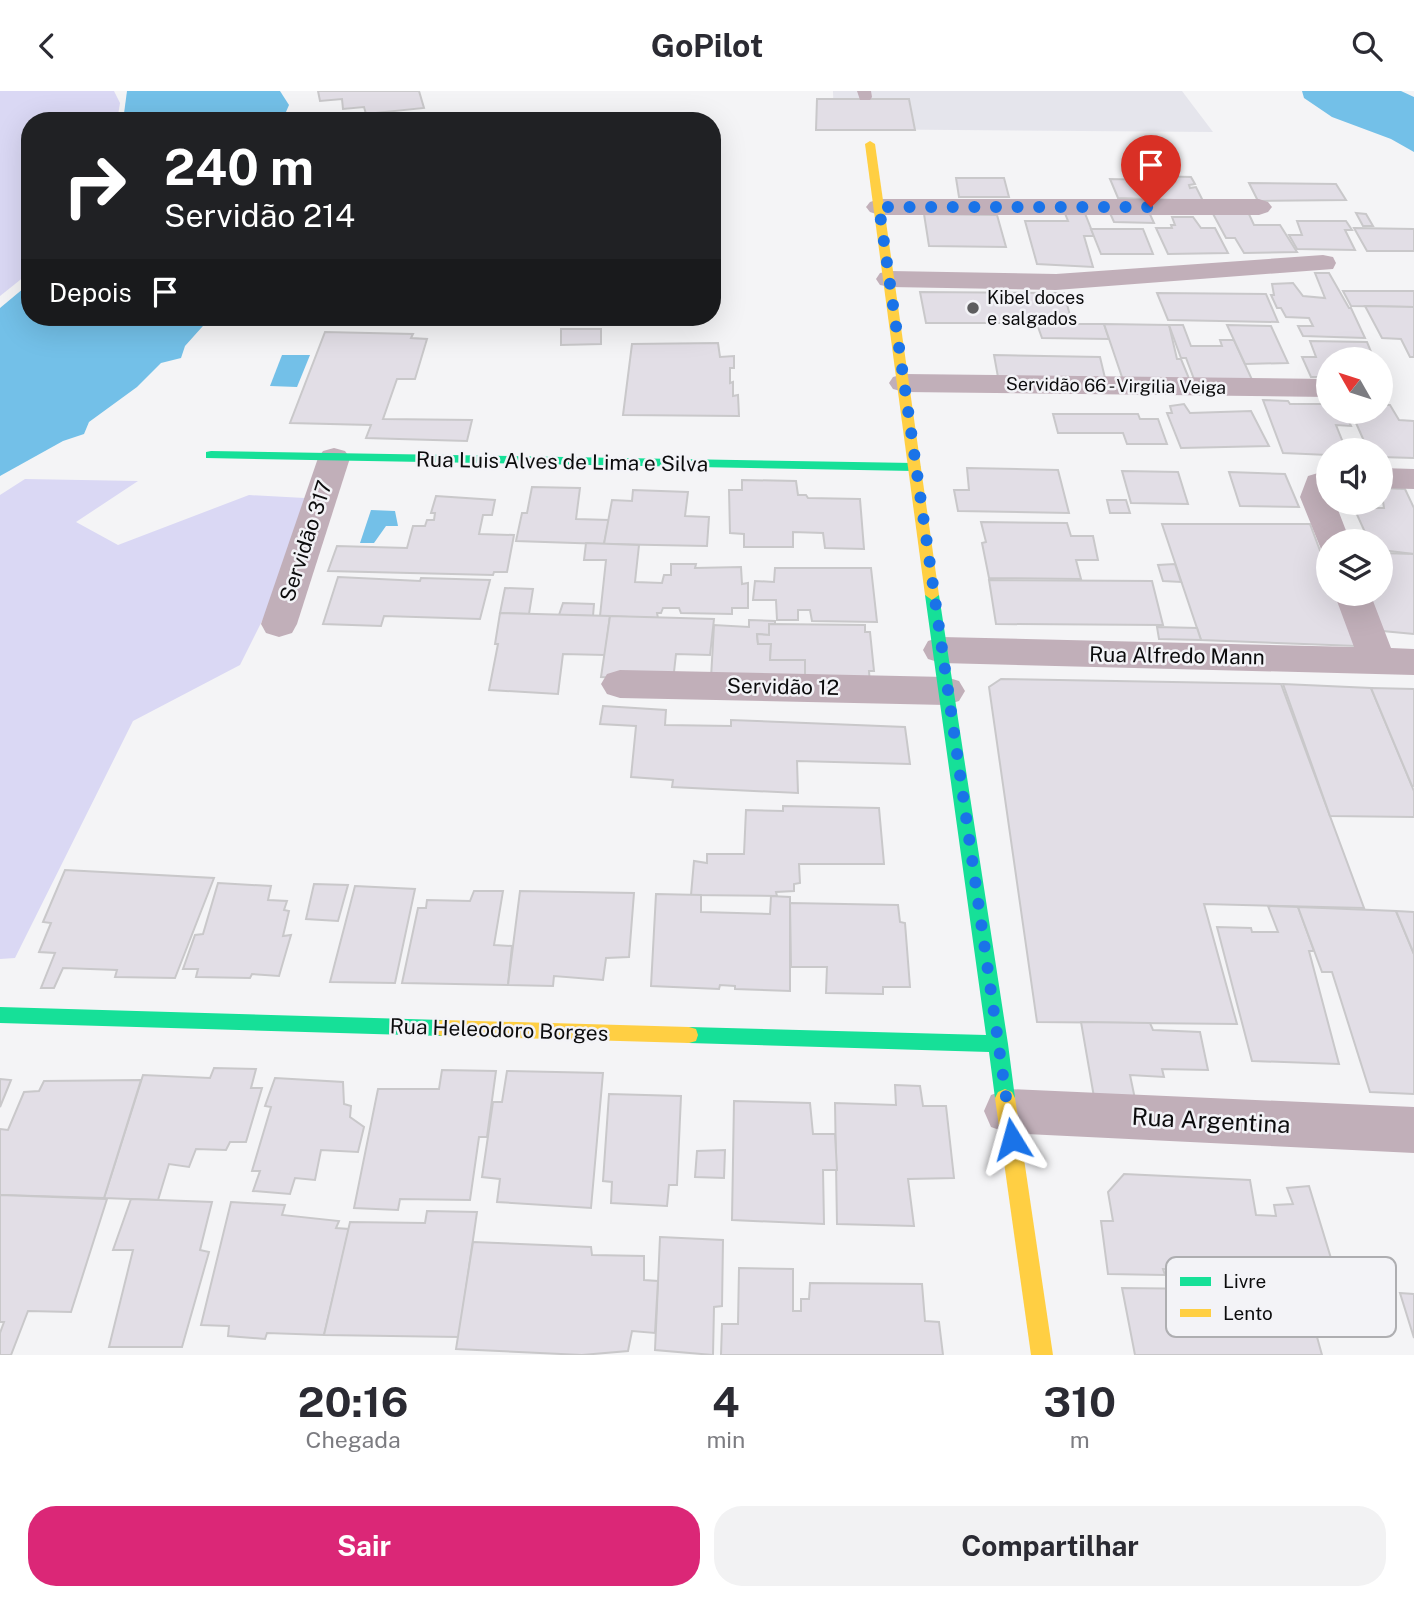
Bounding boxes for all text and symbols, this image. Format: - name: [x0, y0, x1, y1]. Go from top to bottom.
- icon: back: [28, 27, 66, 65]
- text: GoPilot: [651, 27, 763, 64]
- icon: search: [1348, 27, 1386, 65]
- pin: [1121, 135, 1181, 207]
- text: 240 m: [164, 138, 314, 196]
- icon: right: [49, 140, 140, 231]
- icon: arrive: [1132, 146, 1170, 184]
- text: Servidão 214: [164, 197, 355, 234]
- icon: arrive: [146, 273, 184, 311]
- text: Depois: [49, 277, 132, 308]
- place label: Kibel doces e salgados: [987, 287, 1084, 329]
- marker: Kibel doces e salgados: [965, 300, 981, 316]
- north arrow: [1316, 347, 1393, 423]
- map controls: [1316, 347, 1393, 606]
- street label: Servidão 66 - Virgilia Veiga: [1006, 373, 1226, 398]
- button: sound: [1316, 438, 1393, 515]
- street label: Rua Luis Alves de Lima e Silva: [416, 446, 708, 477]
- street label: Servidão 317: [274, 477, 337, 604]
- button: layers: [1316, 529, 1393, 606]
- street label: Rua Alfredo Mann: [1089, 641, 1265, 670]
- street label: Servidão 12: [727, 673, 839, 700]
- street label: Rua Heleodoro Borges: [389, 1013, 609, 1046]
- position arrow: [975, 1102, 1049, 1176]
- street label: Rua Argentina: [1131, 1102, 1291, 1138]
- legend: [1166, 1257, 1396, 1337]
- text: Livre: [1223, 1270, 1266, 1292]
- text: Lento: [1223, 1302, 1273, 1324]
- text: 20:16: [298, 1377, 409, 1426]
- text: 4: [712, 1377, 740, 1426]
- text: 310: [1043, 1377, 1116, 1426]
- text: Chegada: [306, 1426, 401, 1453]
- text: min: [706, 1426, 745, 1453]
- text: m: [1070, 1426, 1090, 1453]
- button: Sair: [28, 1506, 700, 1586]
- button: Compartilhar: [714, 1506, 1386, 1586]

